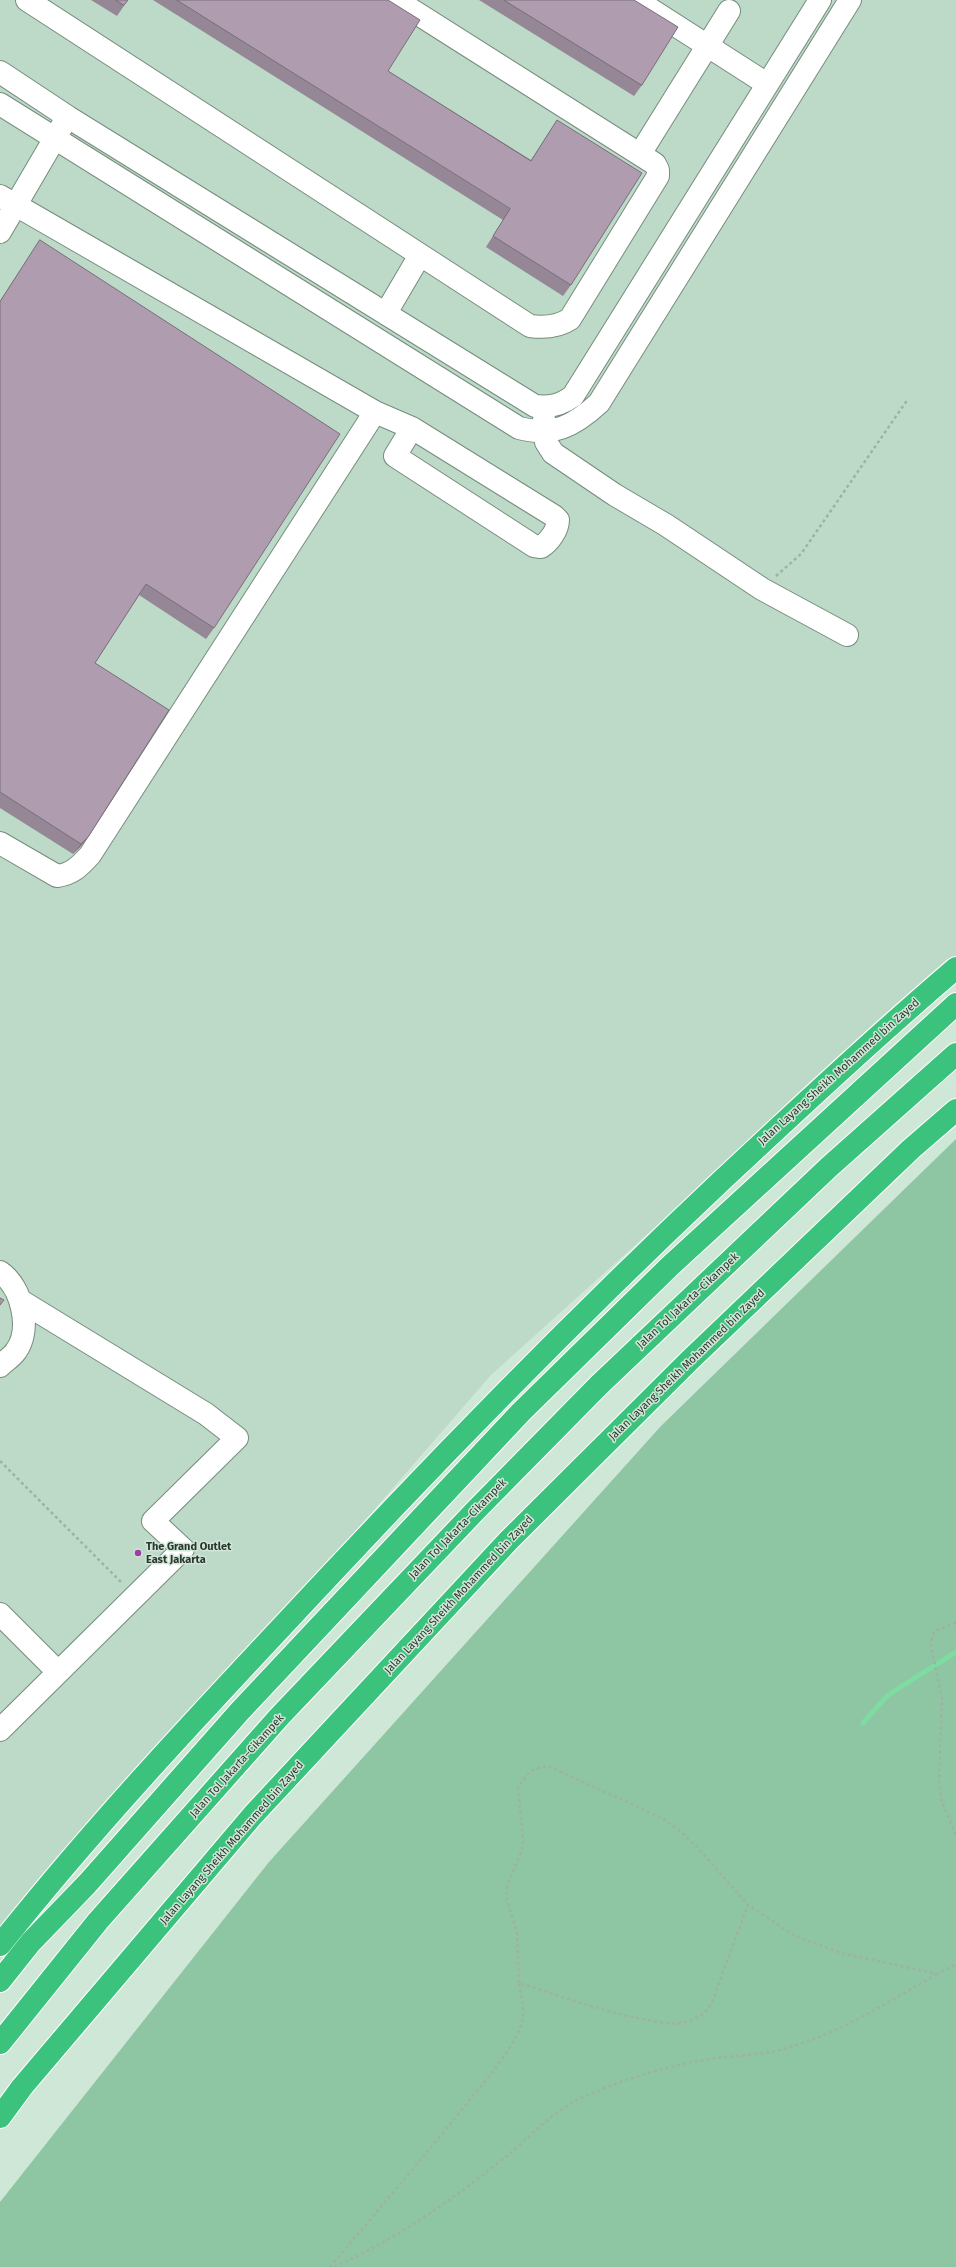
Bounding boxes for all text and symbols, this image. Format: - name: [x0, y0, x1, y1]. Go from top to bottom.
- street label: Jalan Layang Sheikh Mohammed bin Zayed: [756, 996, 922, 1148]
- street label: Jalan Tol Jakarta–Cikampek: [634, 1250, 742, 1352]
- street label: Jalan Layang Sheikh Mohammed bin Zayed: [606, 1287, 768, 1443]
- street label: Jalan Tol Jakarta–Cikampek: [407, 1476, 509, 1582]
- street label: Jalan Layang Sheikh Mohammed bin Zayed: [382, 1513, 536, 1677]
- place label: The Grand Outlet East Jakarta: [146, 1540, 231, 1566]
- marker: The Grand Outlet East Jakarta: [133, 1548, 143, 1558]
- street label: Jalan Tol Jakarta–Cikampek: [187, 1712, 287, 1820]
- street label: Jalan Layang Sheikh Mohammed bin Zayed: [158, 1759, 306, 1927]

